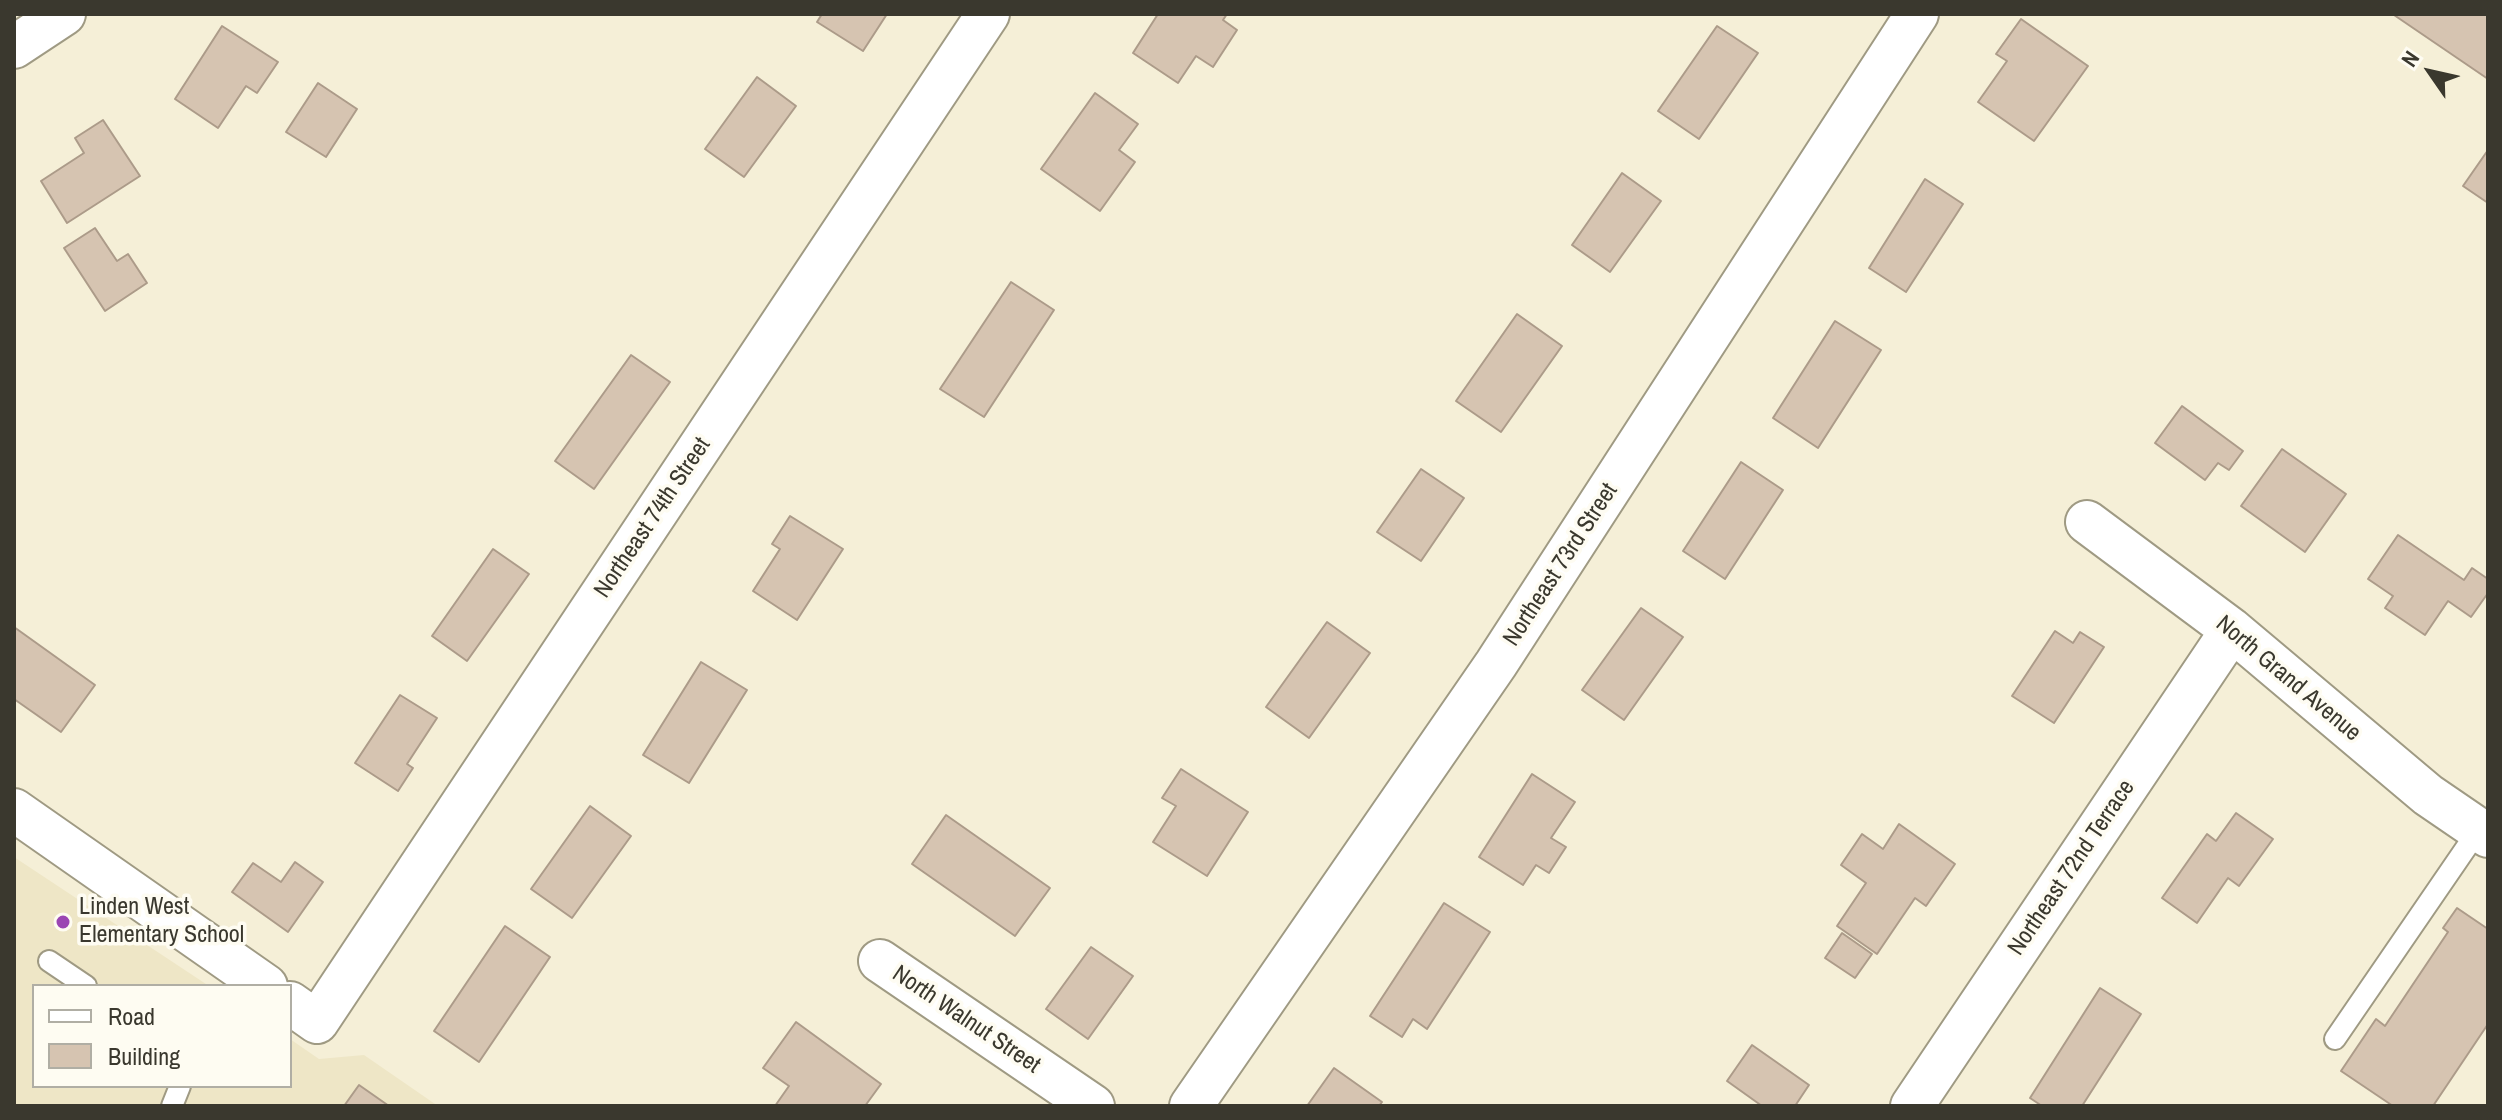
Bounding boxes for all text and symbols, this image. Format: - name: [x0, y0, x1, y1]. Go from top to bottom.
- north arrow: [2390, 32, 2470, 112]
- text: N: [2394, 45, 2426, 72]
- street label: Northeast 74th Street: [589, 432, 717, 604]
- street label: Northeast 73rd Street: [1498, 478, 1624, 652]
- street label: North Grand Avenue: [2210, 610, 2366, 748]
- street label: Northeast 72nd Terrace: [2003, 775, 2141, 961]
- place label: Linden West Elementary School: [79, 894, 244, 950]
- marker: Linden West Elementary School: [54, 913, 72, 931]
- street label: North Walnut Street: [887, 960, 1045, 1080]
- legend: [32, 984, 292, 1088]
- text: Road: [108, 1000, 155, 1032]
- text: Building: [108, 1040, 180, 1072]

